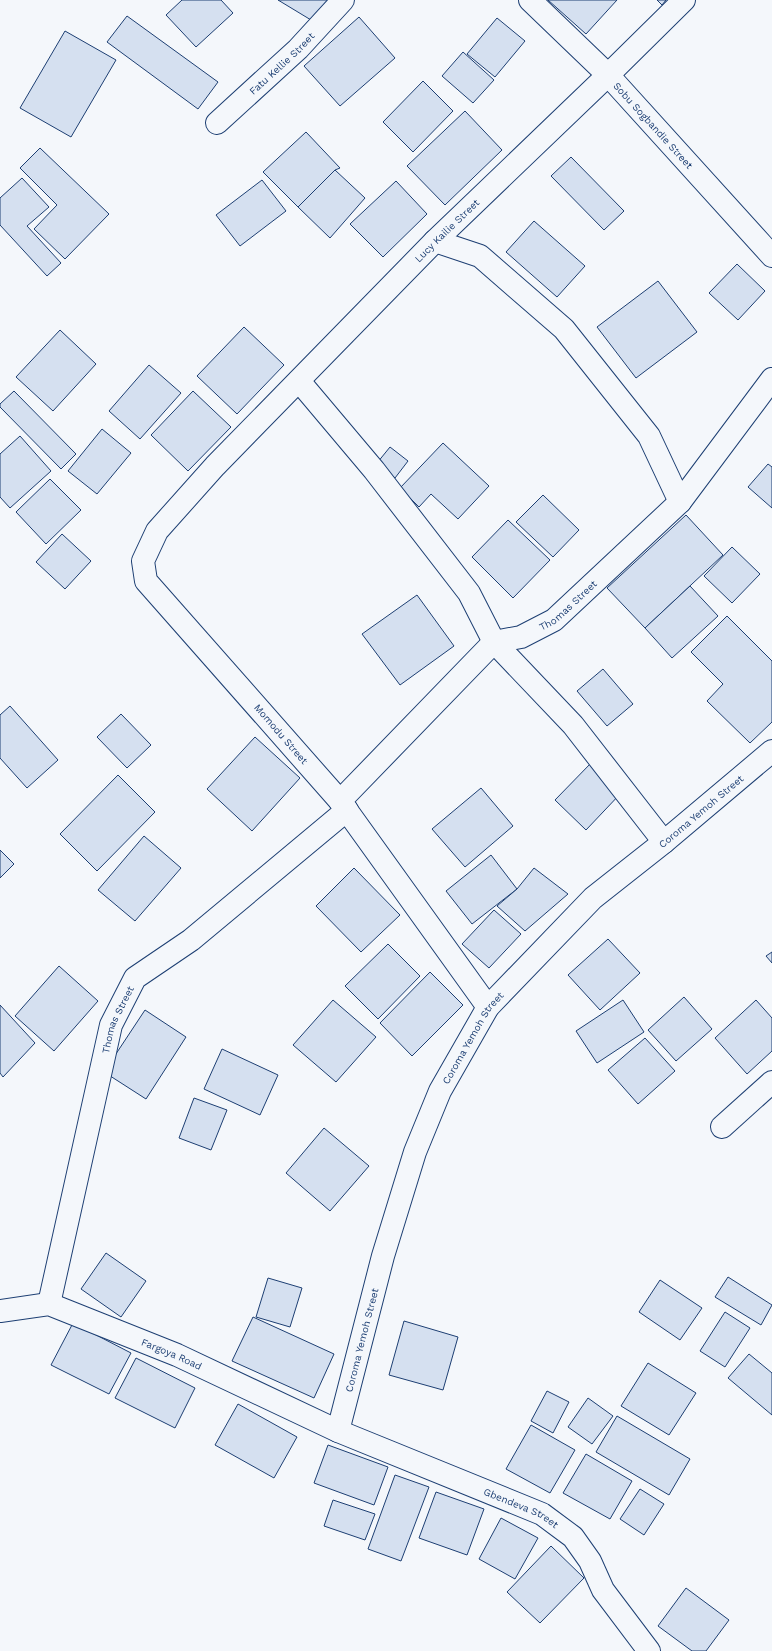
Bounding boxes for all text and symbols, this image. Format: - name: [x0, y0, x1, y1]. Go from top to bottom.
- street label: Fatu Kellie Street: [247, 29, 317, 96]
- street label: Sobu Sogbandie Street: [612, 80, 696, 171]
- street label: Lucy Kailie Street: [412, 196, 482, 264]
- street label: Thomas Street: [537, 577, 599, 632]
- street label: Momodu Street: [252, 702, 311, 767]
- street label: Coroma Yemoh Street: [656, 772, 746, 850]
- street label: Thomas Street: [99, 983, 136, 1054]
- street label: Coroma Yemoh Street: [440, 989, 506, 1086]
- street label: Coroma Yemoh Street: [343, 1286, 380, 1393]
- street label: Fargoya Road: [140, 1336, 204, 1372]
- street label: Gbendeva Street: [482, 1485, 561, 1530]

